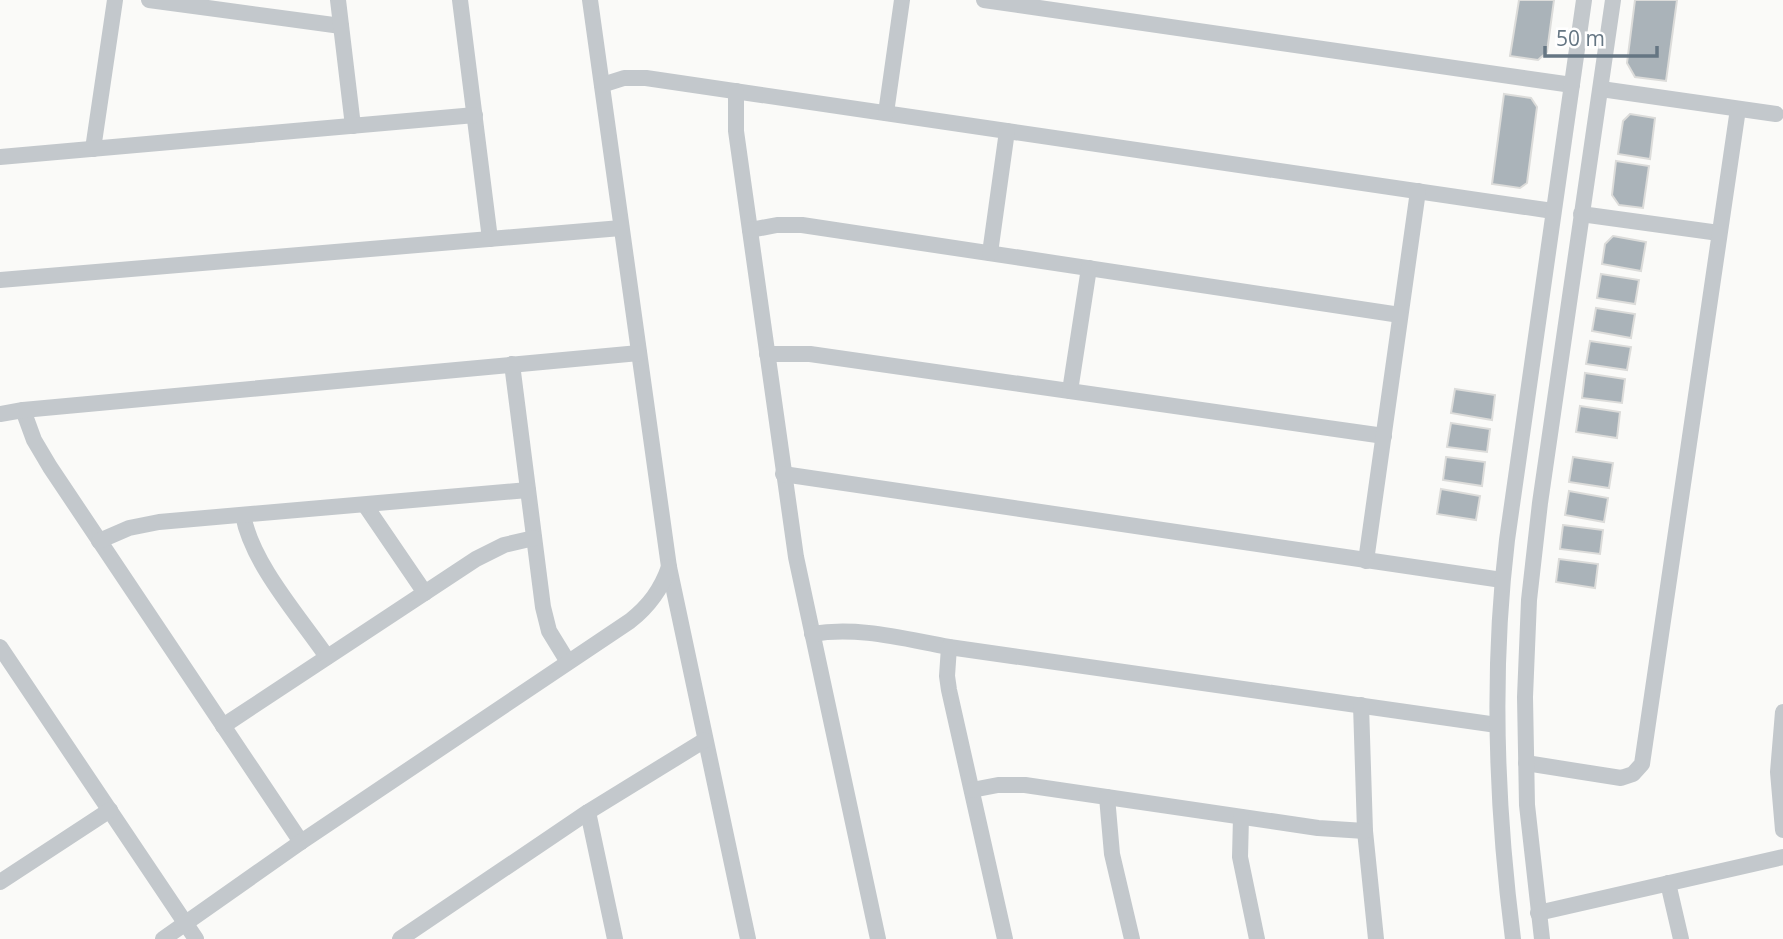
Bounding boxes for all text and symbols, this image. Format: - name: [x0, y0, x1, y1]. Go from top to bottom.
- scale bar: [1545, 14, 1657, 58]
- text: 50 m: [1556, 24, 1605, 52]

